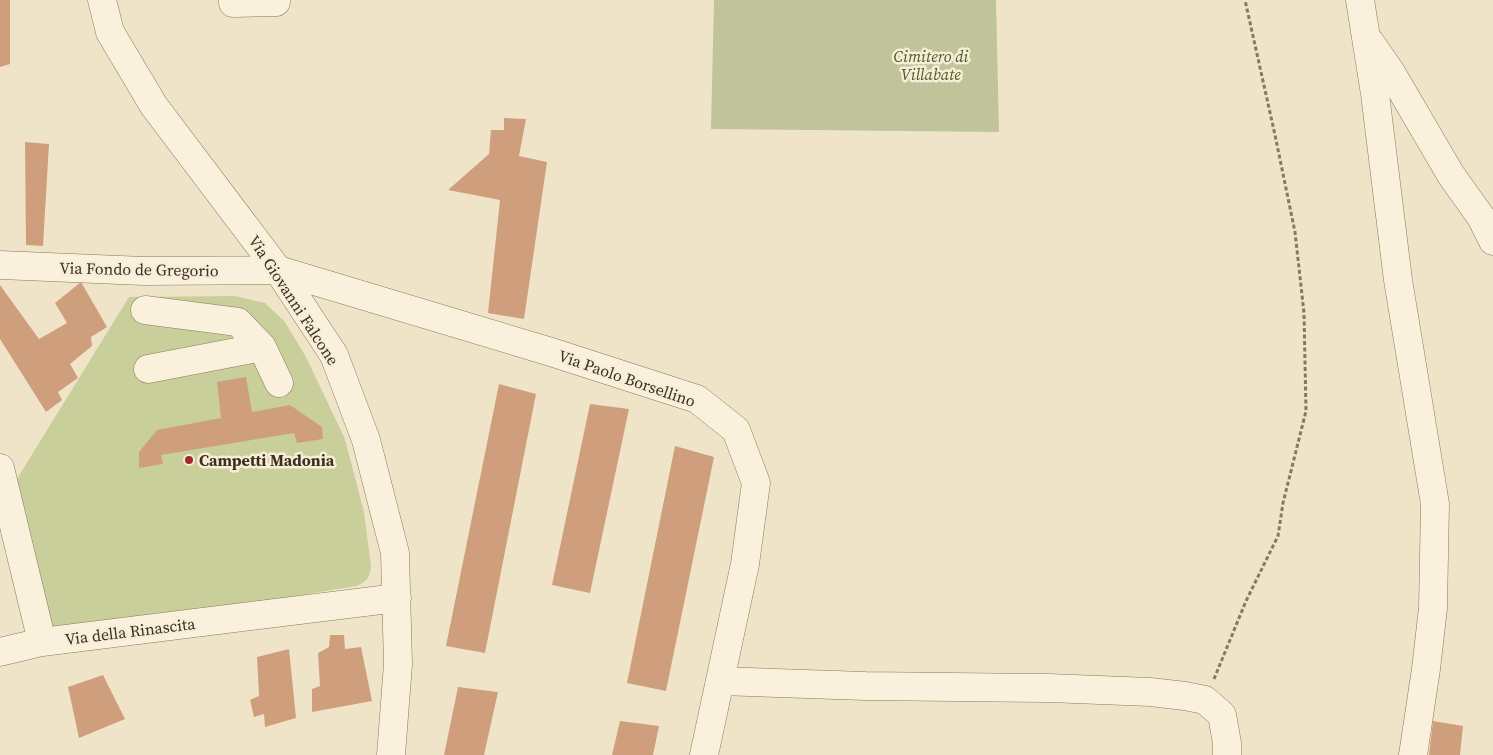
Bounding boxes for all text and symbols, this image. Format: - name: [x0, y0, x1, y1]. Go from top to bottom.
- park label: Cimitero di Villabate: [894, 45, 969, 85]
- street label: Via Giovanni Falcone: [244, 231, 344, 369]
- street label: Via Fondo de Gregorio: [59, 257, 219, 281]
- street label: Via Paolo Borsellino: [556, 344, 699, 412]
- place label: Campetti Madonia: [199, 449, 335, 471]
- marker: Campetti Madonia: [183, 454, 195, 466]
- street label: Via della Rinascita: [64, 612, 197, 650]

